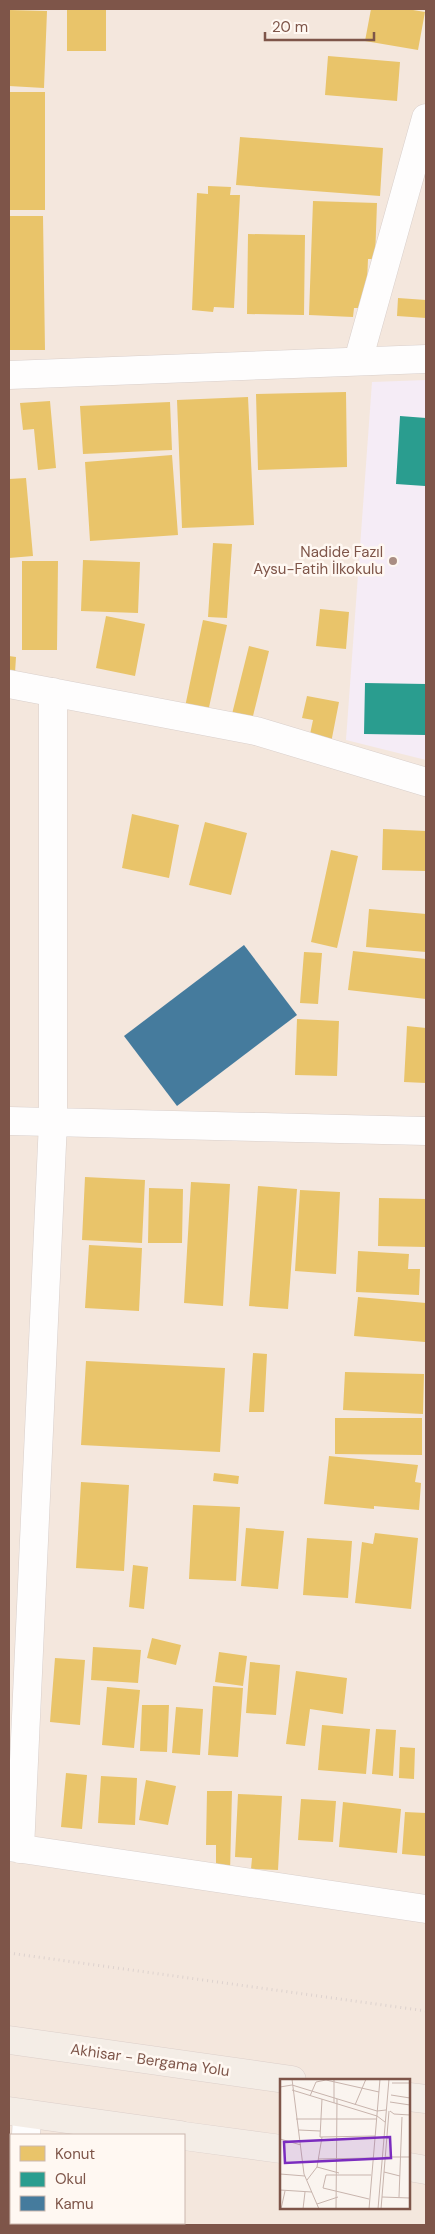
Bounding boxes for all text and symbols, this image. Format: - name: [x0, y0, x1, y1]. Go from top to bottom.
- scale bar: [265, 10, 374, 42]
- text: 20 m: [272, 17, 308, 37]
- place label: Nadide Fazıl Aysu-Fatih İlkokulu: [253, 542, 383, 579]
- marker: Nadide Fazıl Aysu-Fatih İlkokulu: [387, 555, 399, 567]
- street label: Akhisar - Bergama Yolu: [69, 2039, 231, 2081]
- inset map: [280, 2079, 410, 2209]
- legend: [10, 2134, 185, 2224]
- text: Konut: [55, 2144, 95, 2164]
- text: Okul: [55, 2169, 86, 2189]
- text: Kamu: [55, 2194, 94, 2214]

